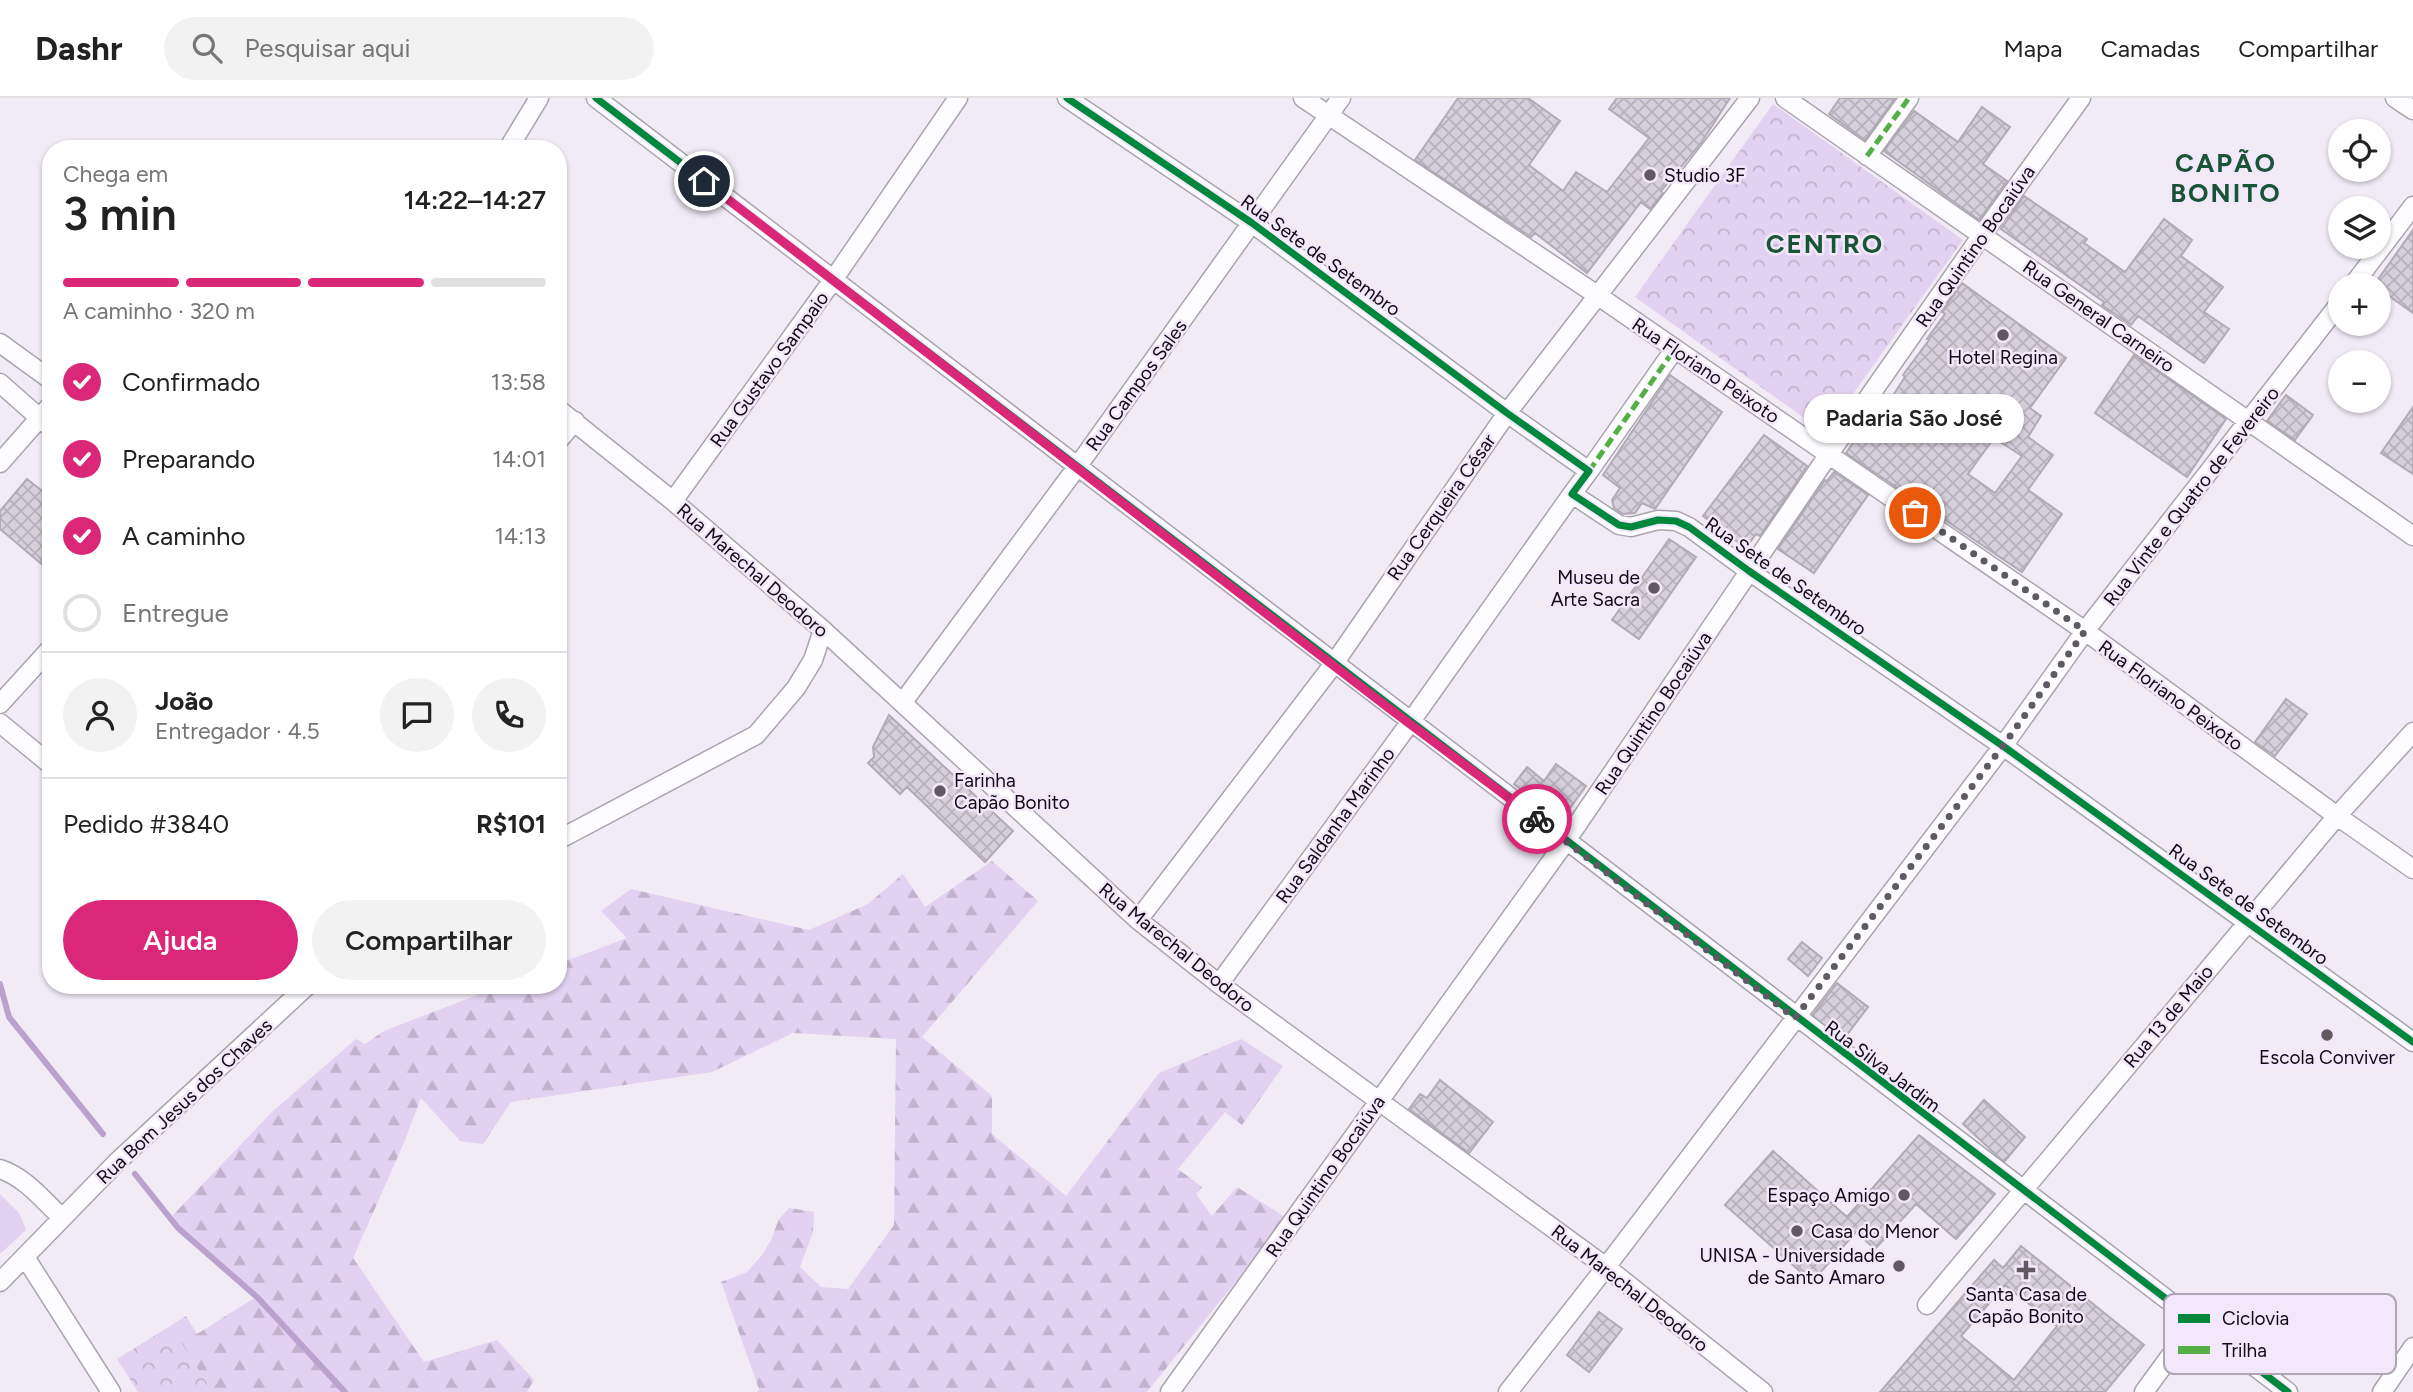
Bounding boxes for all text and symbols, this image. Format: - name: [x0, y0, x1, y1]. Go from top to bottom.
- search box: [164, 17, 654, 80]
- text: Dashr: [35, 29, 122, 68]
- icon: search: [188, 29, 226, 67]
- text: Pesquisar aqui: [244, 32, 410, 64]
- text: Mapa: [2003, 34, 2062, 63]
- text: Camadas: [2100, 34, 2200, 63]
- text: Compartilhar: [2238, 34, 2378, 63]
- map controls: [2328, 119, 2391, 413]
- button: locate: [2328, 119, 2391, 182]
- district label: CAPÃO BONITO: [2170, 147, 2282, 209]
- pin: [674, 151, 734, 211]
- text: Chega em: [63, 160, 168, 188]
- street label: Rua Quintino Bocaiúva: [1911, 161, 2040, 332]
- icon: home: [685, 162, 723, 200]
- place label: Studio 3F: [1664, 164, 1745, 187]
- marker: Studio 3F: [1642, 167, 1658, 183]
- text: 14:22–14:27: [404, 184, 546, 216]
- text: 3 min: [63, 186, 177, 242]
- street label: Rua Sete de Setembro: [1236, 190, 1405, 321]
- button: layers: [2328, 196, 2391, 259]
- district label: CENTRO: [1766, 228, 1884, 260]
- street label: Rua General Carneiro: [2018, 255, 2179, 378]
- button: +: [2328, 273, 2391, 336]
- street label: Rua Gustavo Sampaio: [705, 287, 834, 452]
- text: A caminho · 320 m: [63, 297, 255, 325]
- street label: Rua Floriano Peixoto: [1628, 313, 1784, 428]
- street label: Rua Campos Sales: [1081, 315, 1192, 456]
- marker: Hotel Regina: [1995, 327, 2011, 343]
- place label: Hotel Regina: [1948, 346, 2058, 369]
- button: −: [2328, 350, 2391, 413]
- icon: check: [63, 363, 101, 401]
- text: Confirmado: [122, 366, 260, 398]
- text: 13:58: [491, 368, 546, 396]
- street label: Rua Vinte e Quatro de Fevereiro: [2099, 382, 2284, 611]
- callout: Padaria São José: [1805, 394, 2025, 443]
- text: Padaria São José: [1826, 404, 2002, 432]
- street label: Rua Cerqueira César: [1382, 429, 1501, 585]
- icon: check: [63, 440, 101, 478]
- text: Preparando: [122, 443, 255, 475]
- text: 14:01: [492, 445, 546, 473]
- pin: [1885, 483, 1945, 543]
- icon: bag: [1896, 494, 1934, 532]
- street label: Rua Marechal Deodoro: [672, 498, 833, 642]
- street label: Rua Sete de Setembro: [1701, 512, 1871, 641]
- icon: check: [63, 517, 101, 555]
- text: A caminho: [122, 520, 246, 552]
- text: 14:13: [494, 522, 546, 550]
- place label: Museu de Arte Sacra: [1551, 566, 1640, 611]
- marker: Museu de Arte Sacra: [1646, 580, 1662, 596]
- text: Entregue: [122, 597, 229, 629]
- street label: Rua Quintino Bocaiúva: [1590, 627, 1717, 799]
- street label: Rua Floriano Peixoto: [2094, 635, 2247, 756]
- button: person: [63, 678, 137, 752]
- button: chat: [380, 678, 454, 752]
- button: phone: [472, 678, 546, 752]
- text: João: [155, 685, 213, 717]
- text: Entregador · 4.5: [155, 717, 320, 745]
- street label: Rua Saldanha Marinho: [1271, 743, 1400, 908]
- place label: Farinha Capão Bonito: [954, 769, 1070, 814]
- marker: Farinha Capão Bonito: [932, 783, 948, 799]
- courier: [1502, 784, 1572, 854]
- icon: bike: [1518, 800, 1556, 838]
- text: Pedido #3840: [63, 808, 229, 840]
- text: R$101: [476, 808, 546, 840]
- street label: Rua Sete de Setembro: [2164, 839, 2333, 970]
- street label: Rua Marechal Deodoro: [1094, 878, 1259, 1017]
- button: Ajuda: [63, 900, 298, 980]
- button: Compartilhar: [312, 900, 546, 980]
- street label: Rua 13 de Maio: [2119, 960, 2218, 1072]
- street label: Rua Bom Jesus dos Chaves: [92, 1014, 277, 1189]
- street label: Rua Silva Jardim: [1820, 1015, 1945, 1117]
- marker: Escola Conviver: [2319, 1027, 2335, 1043]
- place label: Escola Conviver: [2259, 1046, 2396, 1069]
- street label: Rua Quintino Bocaiúva: [1261, 1091, 1390, 1262]
- place label: Espaço Amigo: [1767, 1184, 1890, 1207]
- marker: Espaço Amigo: [1896, 1187, 1912, 1203]
- street label: Rua Marechal Deodoro: [1547, 1220, 1713, 1357]
- place label: Casa do Menor: [1811, 1220, 1940, 1243]
- marker: Casa do Menor: [1789, 1223, 1805, 1239]
- place label: UNISA - Universidade de Santo Amaro: [1699, 1244, 1885, 1289]
- marker: UNISA - Universidade de Santo Amaro: [1891, 1258, 1907, 1274]
- marker: Santa Casa de Capão Bonito: [2016, 1260, 2036, 1280]
- place label: Santa Casa de Capão Bonito: [1965, 1283, 2087, 1328]
- legend: [2164, 1294, 2396, 1374]
- text: Ciclovia: [2222, 1307, 2289, 1330]
- text: Trilha: [2222, 1339, 2267, 1362]

